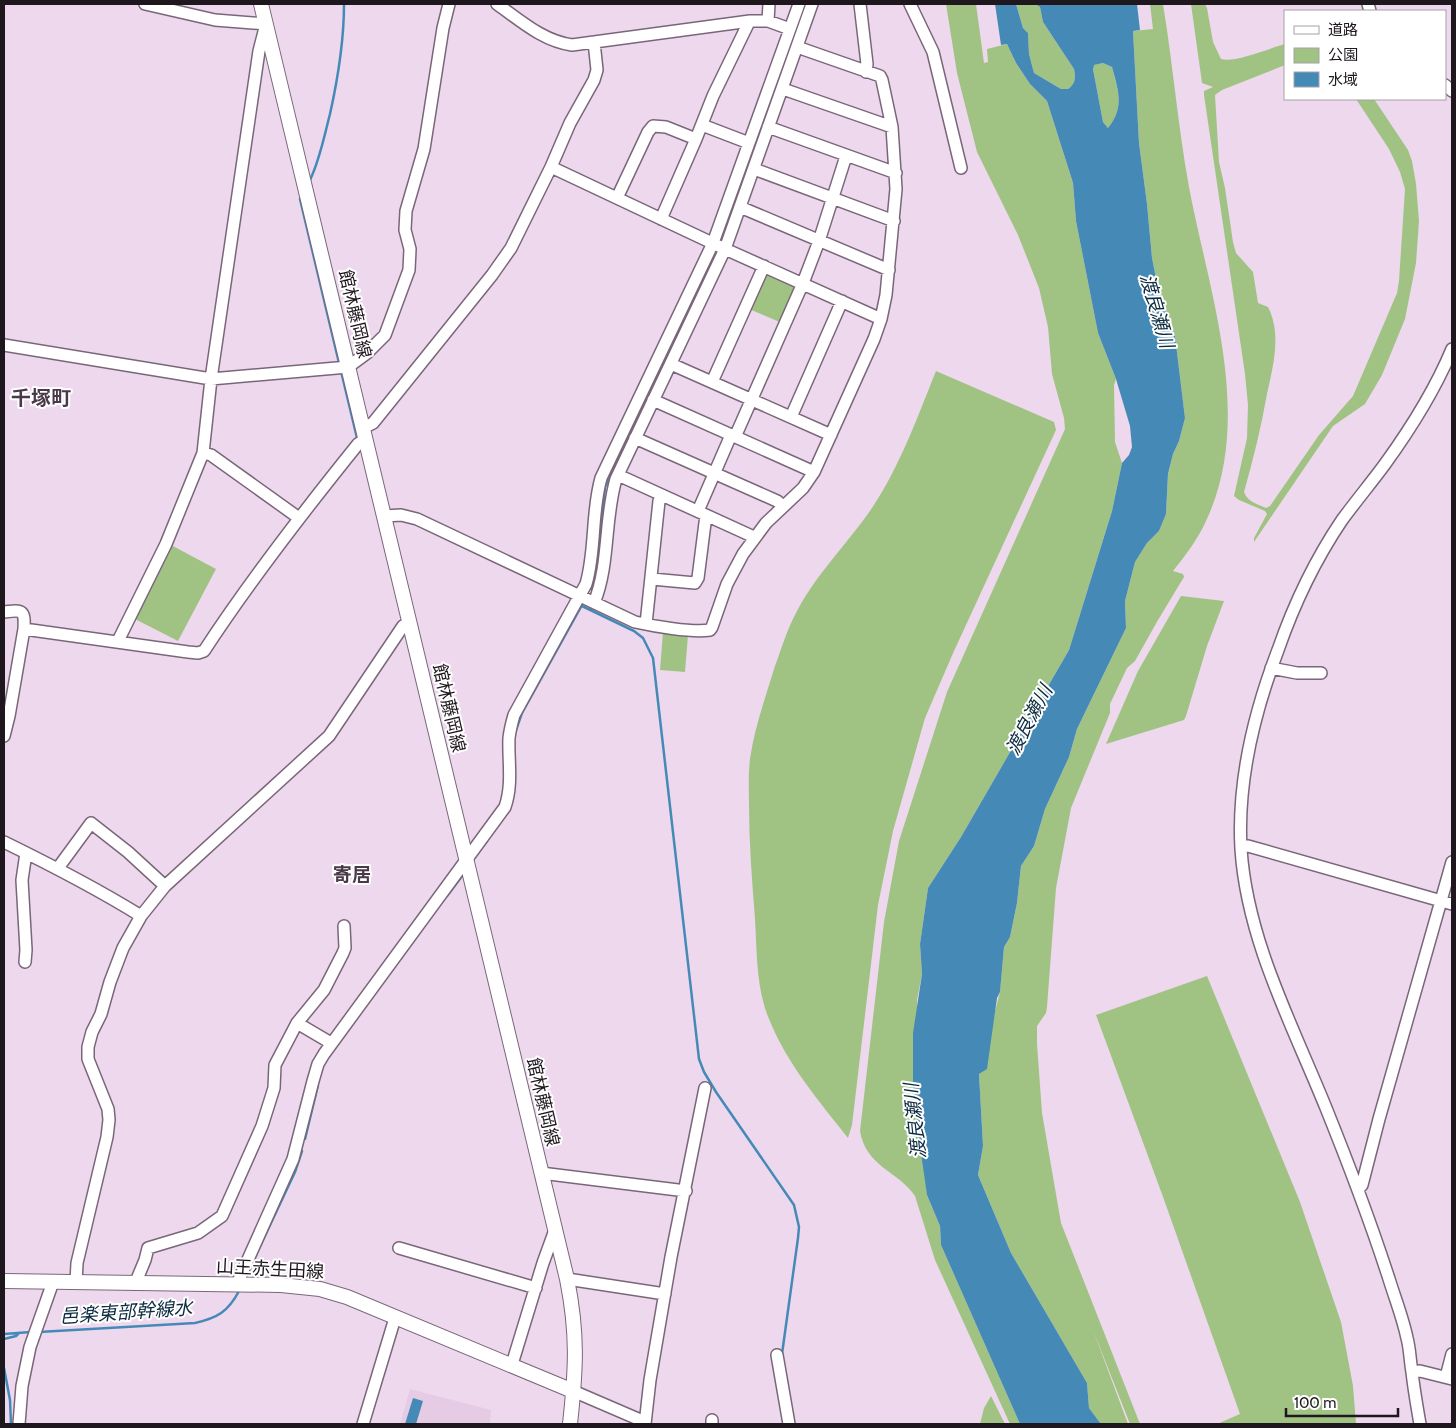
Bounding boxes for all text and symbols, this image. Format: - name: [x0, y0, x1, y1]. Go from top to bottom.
- legend: [1284, 10, 1446, 100]
- text: 道路: [1328, 21, 1358, 39]
- text: 公園: [1328, 46, 1358, 64]
- text: 水域: [1328, 71, 1358, 89]
- street label: 館林藤岡線: [334, 268, 376, 360]
- water label: 渡良瀬川: [1135, 271, 1179, 353]
- district label: 千塚町: [11, 386, 71, 410]
- street label: 館林藤岡線: [428, 662, 470, 754]
- water label: 渡良瀬川: [1001, 679, 1058, 759]
- district label: 寄居: [333, 863, 371, 886]
- street label: 館林藤岡線: [522, 1056, 564, 1148]
- water label: 渡良瀬川: [899, 1080, 930, 1160]
- street label: 山王赤生田線: [215, 1255, 325, 1283]
- water label: 邑楽東部幹線水: [59, 1296, 195, 1328]
- scale bar: [1286, 1386, 1398, 1418]
- text: 100 m: [1294, 1394, 1336, 1412]

